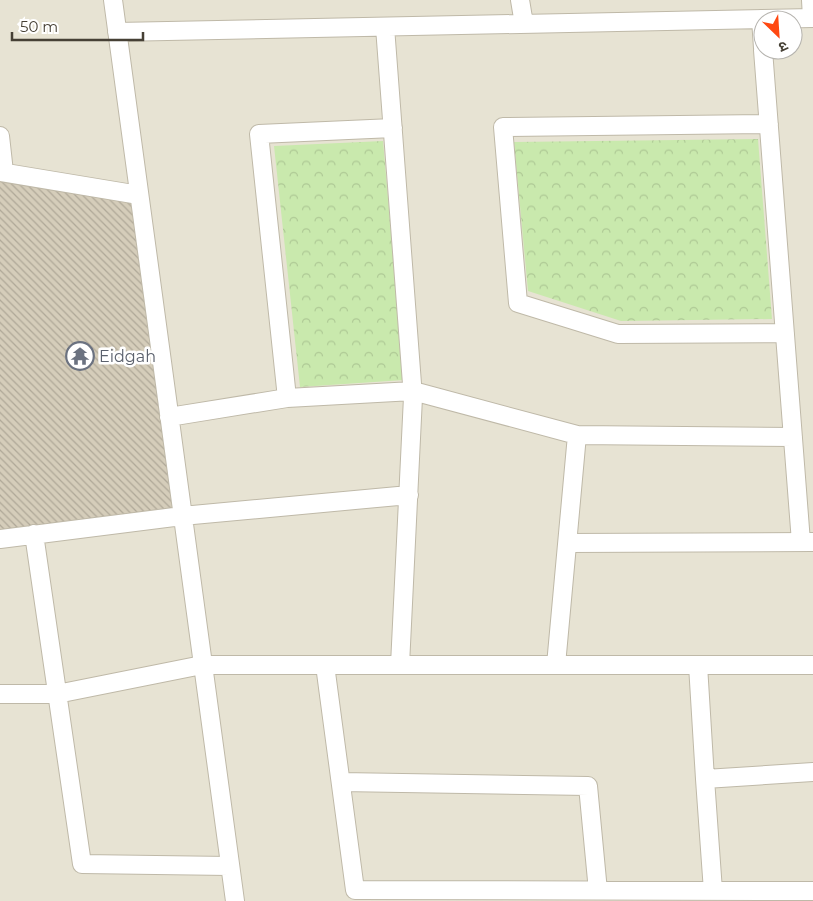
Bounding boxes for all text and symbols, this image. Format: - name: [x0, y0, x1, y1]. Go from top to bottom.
- scale bar: [12, 10, 144, 42]
- north arrow: [753, 10, 803, 60]
- text: 50 m: [20, 17, 58, 36]
- text: उ: [775, 37, 791, 57]
- temple icon: Eidgah: [65, 341, 95, 371]
- place label: Eidgah: [99, 347, 156, 366]

